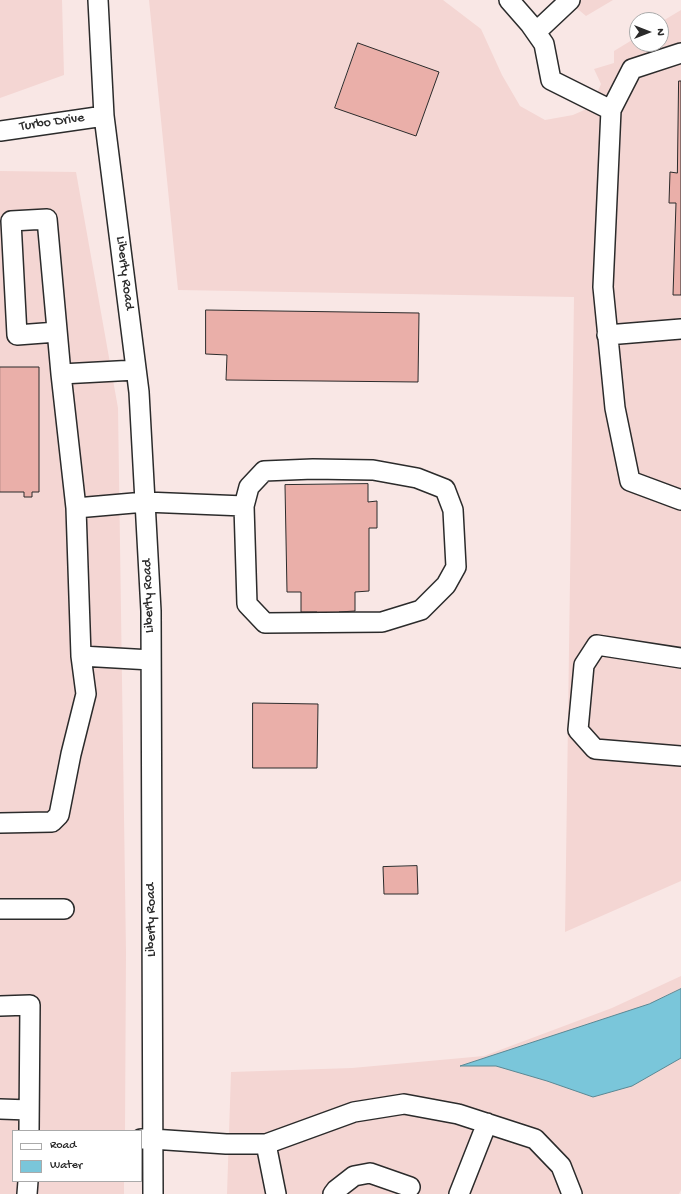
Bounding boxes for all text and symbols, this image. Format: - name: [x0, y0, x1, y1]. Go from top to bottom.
- north arrow: [629, 12, 669, 52]
- text: N: [654, 28, 666, 36]
- street label: Turbo Drive: [18, 110, 86, 136]
- street label: Liberty Road: [111, 235, 137, 311]
- street label: Liberty Road: [139, 559, 159, 633]
- street label: Liberty Road: [144, 883, 160, 957]
- legend: [12, 1130, 142, 1182]
- text: Road: [50, 1139, 76, 1153]
- text: Water: [50, 1159, 82, 1173]

